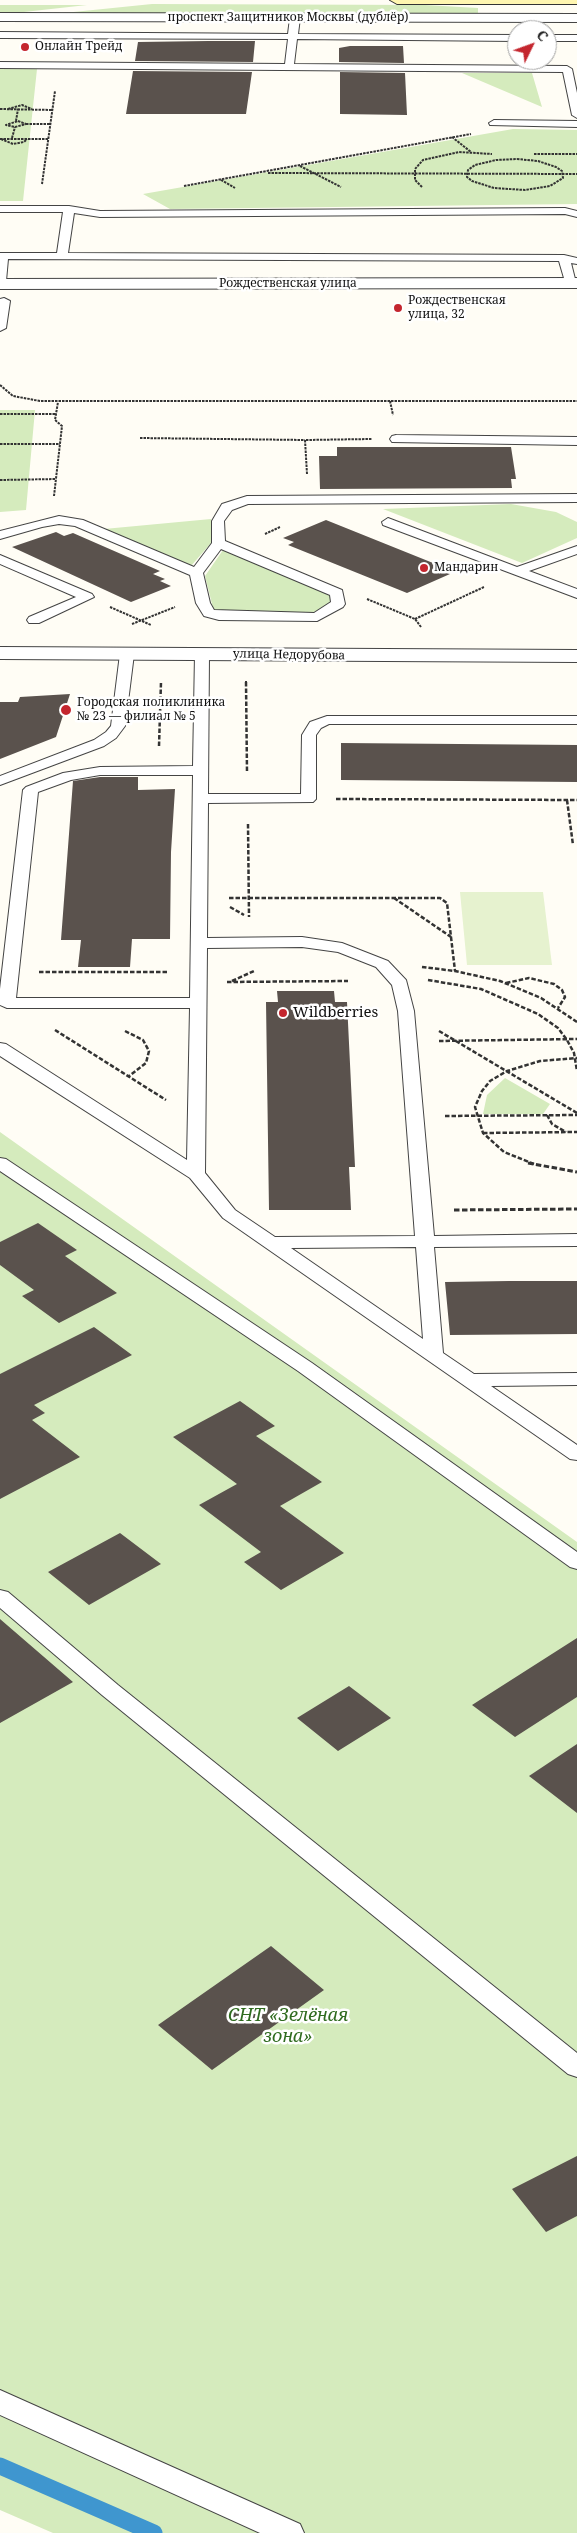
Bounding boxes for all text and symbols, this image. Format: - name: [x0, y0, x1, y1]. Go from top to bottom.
- street label: проспект Защитников Москвы (дублёр): [168, 11, 408, 25]
- north arrow: [507, 20, 557, 70]
- text: С: [533, 26, 553, 45]
- place label: Онлайн Трейд: [35, 40, 122, 54]
- marker: Онлайн Трейд: [19, 41, 31, 53]
- street label: Рождественская улица: [219, 277, 357, 291]
- place label: Рождественская улица, 32: [408, 294, 506, 322]
- marker: Рождественская улица, 32: [392, 302, 404, 314]
- place label: Мандарин: [434, 561, 498, 575]
- marker: Мандарин: [418, 562, 430, 574]
- street label: улица Недорубова: [233, 647, 345, 663]
- place label: Городская поликлиника № 23 — филиал № 5: [77, 696, 225, 724]
- marker: Городская поликлиника № 23 — филиал № 5: [59, 703, 73, 717]
- place label: Wildberries: [293, 1004, 378, 1022]
- marker: Wildberries: [277, 1007, 289, 1019]
- park label: СНТ «Зелёная зона»: [228, 2005, 348, 2048]

